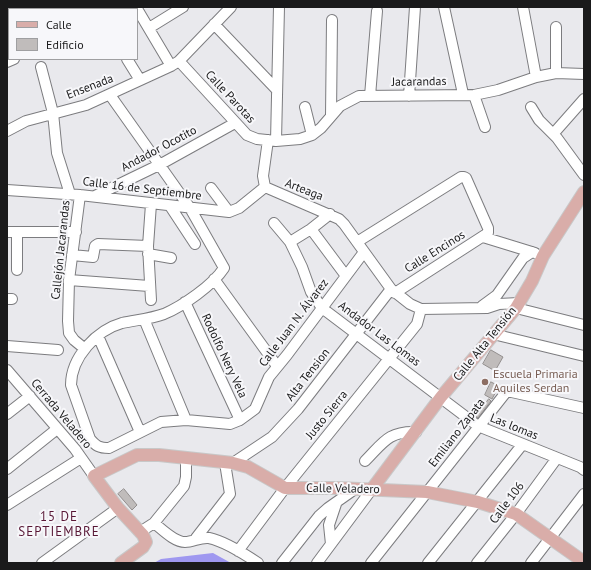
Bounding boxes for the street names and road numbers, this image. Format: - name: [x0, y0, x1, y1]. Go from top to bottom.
- street label: Calle Parotas: [202, 68, 258, 126]
- street label: Ensenada: [65, 71, 115, 103]
- street label: Jacarandas: [391, 74, 447, 90]
- street label: Andador Ocotito: [119, 123, 199, 175]
- street label: Calle 16 de Septiembre: [82, 175, 202, 203]
- street label: Arteaga: [283, 176, 325, 204]
- street label: Callejón Jacarandas: [49, 200, 73, 300]
- street label: Calle Encinos: [402, 228, 468, 276]
- street label: Calle Juan N. Álvarez: [256, 276, 332, 370]
- street label: Andador Las Lomas: [335, 298, 423, 370]
- street label: Calle Alta Tensión: [451, 304, 519, 384]
- street label: Rodolfo Nery Vela: [198, 312, 250, 400]
- street label: Alta Tension: [283, 346, 333, 404]
- street label: Cerrada Veladero: [28, 376, 94, 452]
- street label: Justo Sierra: [303, 388, 351, 442]
- street label: Emiliano Zapata: [426, 396, 488, 470]
- street label: Las lomas: [488, 411, 540, 443]
- street label: Calle 106: [487, 479, 527, 527]
- street label: Calle Veladero: [306, 481, 380, 497]

